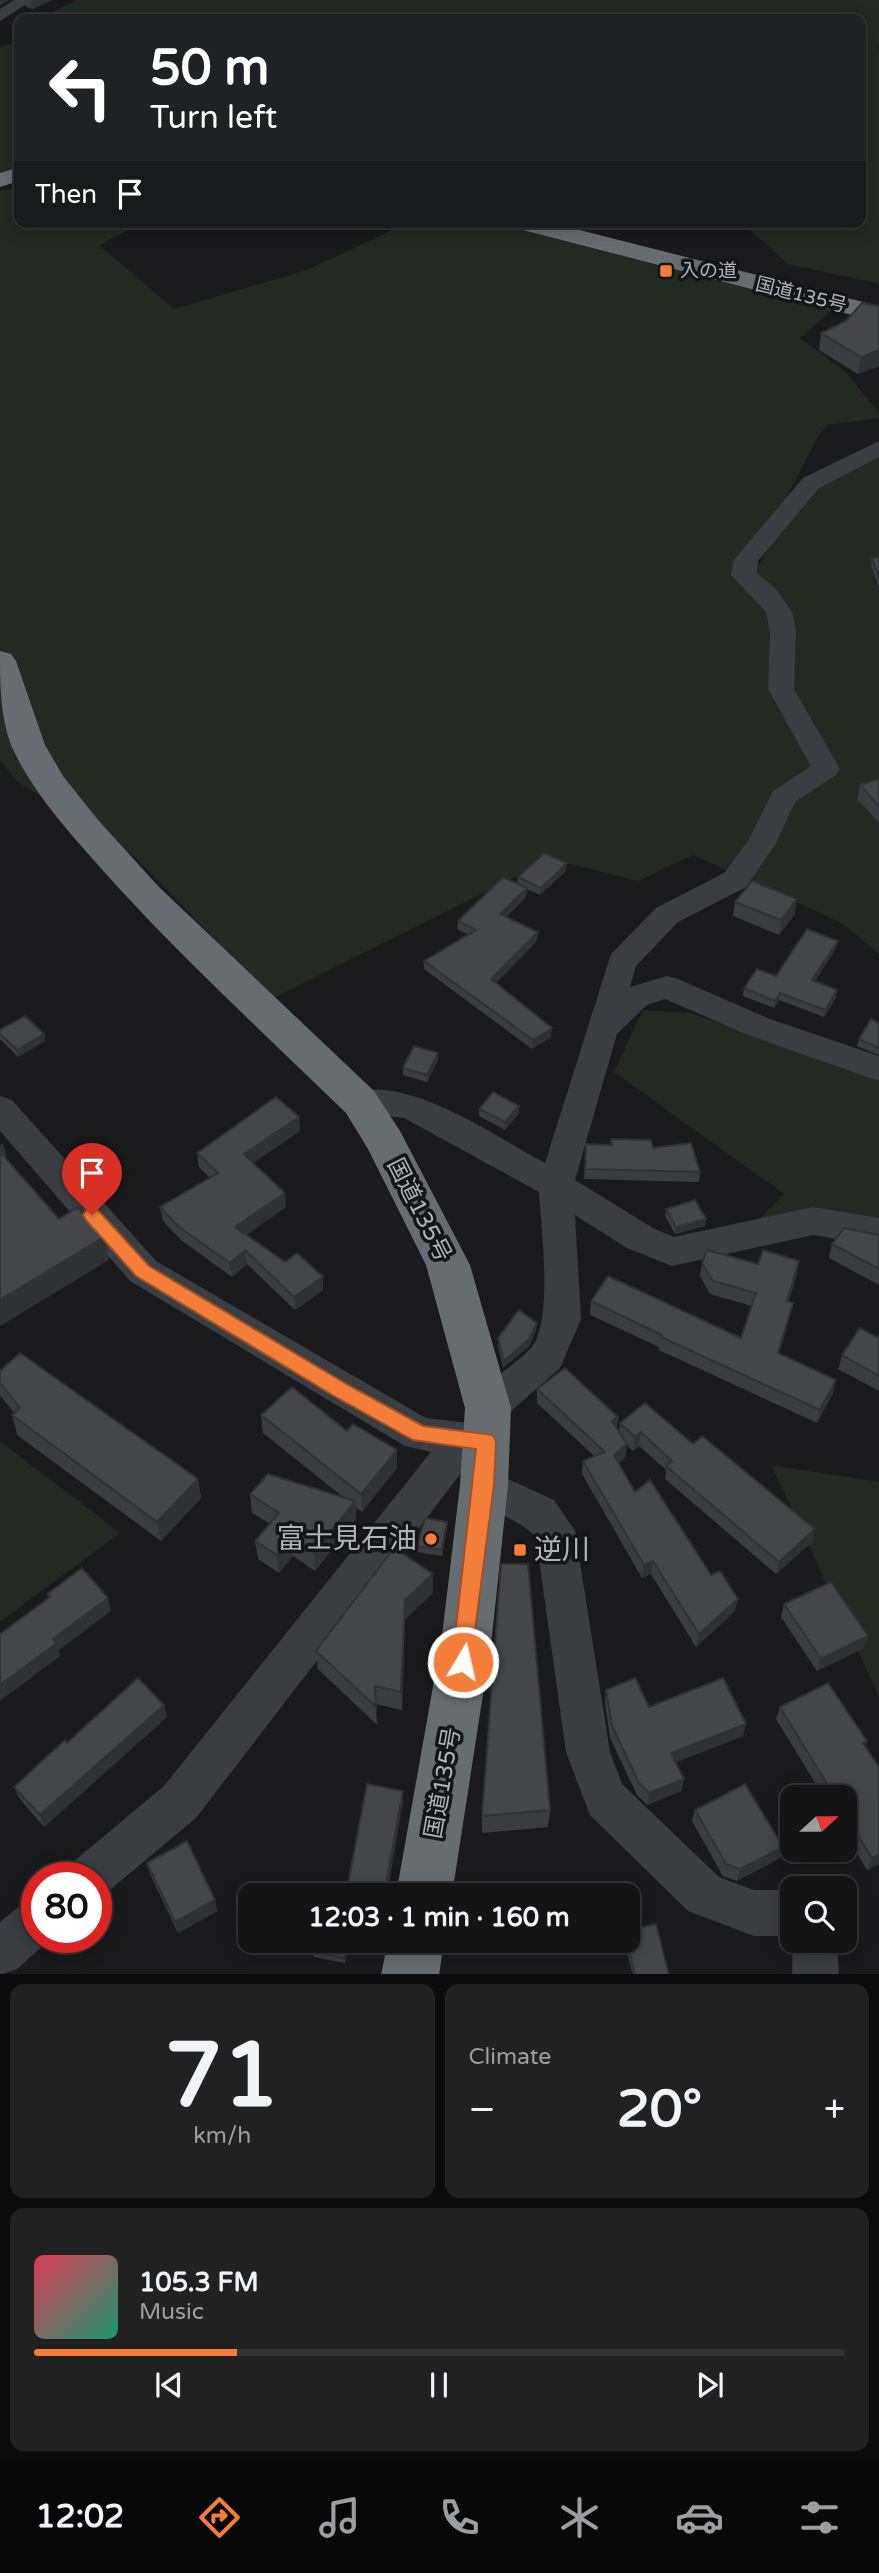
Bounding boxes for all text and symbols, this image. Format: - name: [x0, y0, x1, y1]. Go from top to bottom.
- text: 50 m: [150, 39, 269, 98]
- icon: left: [35, 42, 126, 133]
- text: Turn left: [150, 99, 277, 137]
- icon: arrive: [111, 175, 149, 213]
- text: Then: [35, 179, 97, 210]
- place label: 入の道: [680, 260, 737, 282]
- marker: 入の道: [658, 263, 674, 279]
- street label: 国道135号: [753, 273, 849, 317]
- pin: [62, 1143, 122, 1215]
- icon: arrive: [73, 1154, 111, 1192]
- street label: 国道135号: [381, 1154, 457, 1266]
- place label: 富士見石油: [277, 1522, 417, 1556]
- marker: 富士見石油: [423, 1531, 439, 1547]
- place label: 逆川: [534, 1533, 590, 1567]
- marker: 逆川: [512, 1542, 528, 1558]
- position arrow: [426, 1625, 500, 1699]
- street label: 国道135号: [419, 1725, 467, 1841]
- north arrow: [780, 1785, 858, 1862]
- map controls: [780, 1785, 857, 1953]
- speed limit sign: 80: [21, 1862, 112, 1953]
- button: search: [780, 1876, 857, 1953]
- text: 12:03 · 1 min · 160 m: [308, 1902, 570, 1933]
- text: 71: [165, 2021, 279, 2131]
- text: Climate: [469, 2043, 551, 2071]
- text: 20°: [617, 2078, 702, 2141]
- text: −: [469, 2087, 496, 2133]
- text: +: [824, 2087, 845, 2133]
- text: km/h: [193, 2122, 251, 2150]
- text: 105.3 FM: [139, 2267, 259, 2298]
- text: Music: [139, 2298, 204, 2326]
- icon: previous: [150, 2366, 188, 2404]
- icon: pause: [420, 2366, 458, 2404]
- icon: next: [691, 2366, 729, 2404]
- icon: directions: [195, 2493, 244, 2542]
- icon: music: [315, 2493, 364, 2542]
- icon: phone: [435, 2493, 484, 2542]
- icon: climate: [555, 2493, 604, 2542]
- icon: car: [675, 2493, 724, 2542]
- icon: filters: [795, 2493, 844, 2542]
- text: 12:02: [35, 2498, 124, 2536]

